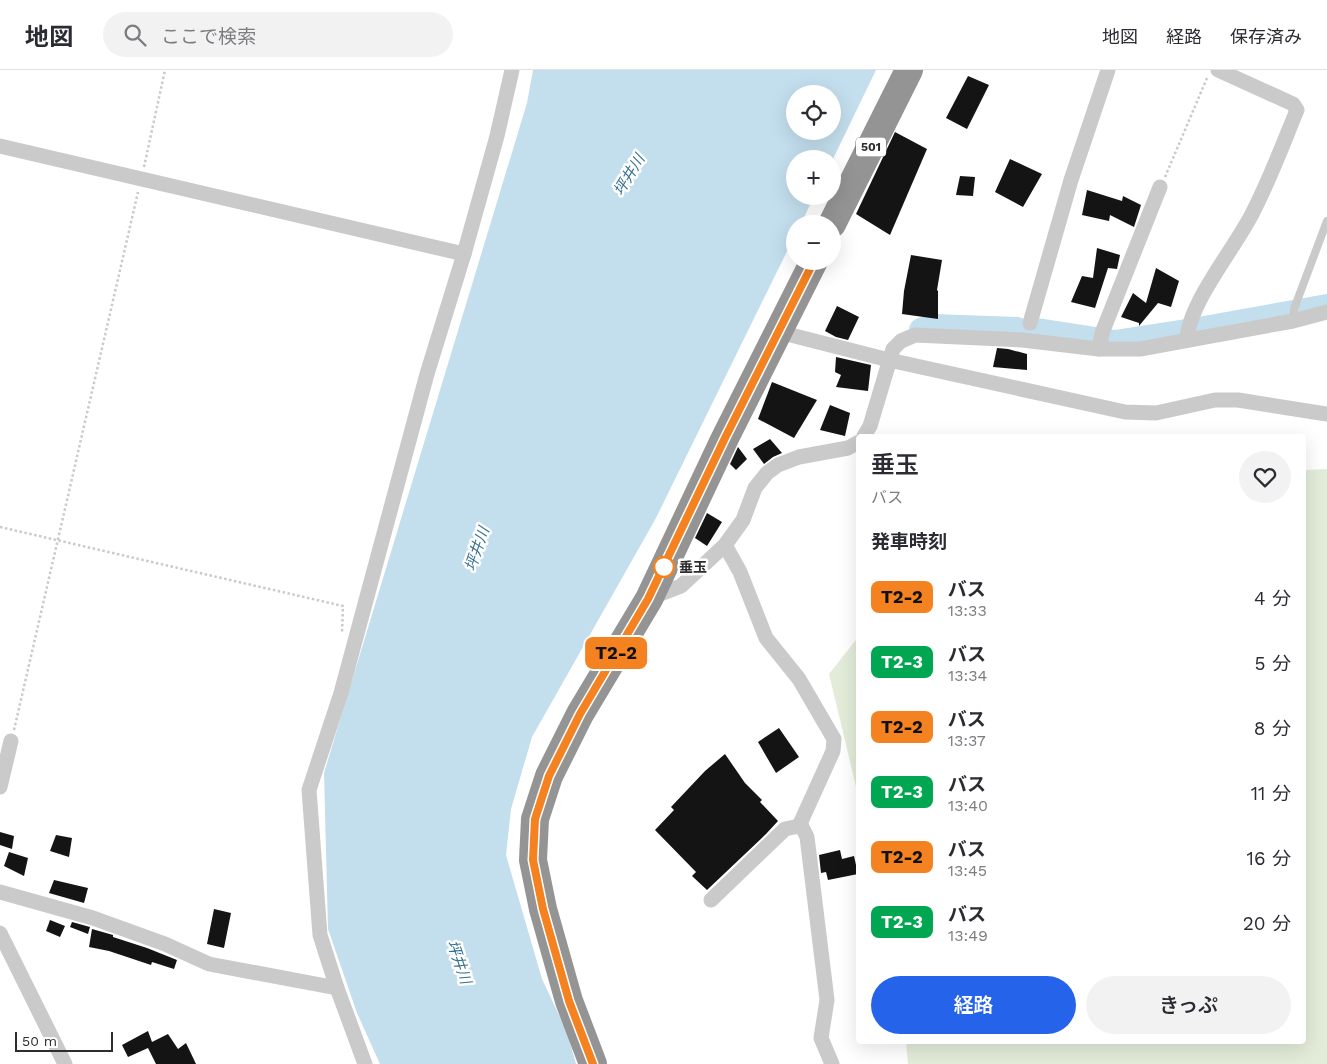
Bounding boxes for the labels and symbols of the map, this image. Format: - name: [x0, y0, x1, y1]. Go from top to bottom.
- road number: 501: [856, 138, 886, 156]
- water label: 坪井川: [610, 149, 649, 199]
- water label: 坪井川: [461, 523, 493, 573]
- marker: 垂玉: [653, 556, 675, 578]
- place label: 垂玉: [679, 559, 707, 575]
- line badge: T2-2: [581, 637, 651, 669]
- water label: 坪井川: [443, 938, 475, 988]
- scale bar: [15, 1029, 112, 1052]

